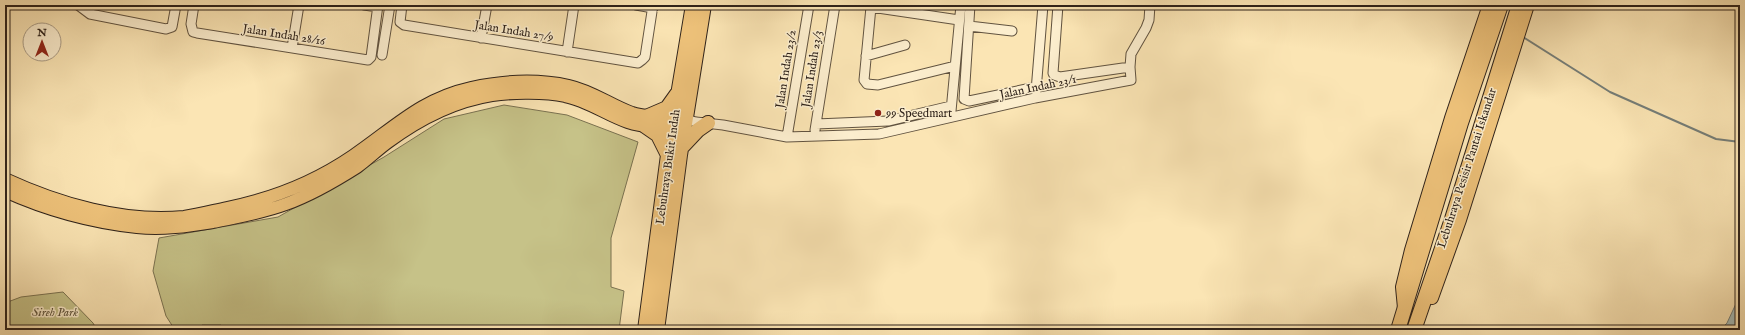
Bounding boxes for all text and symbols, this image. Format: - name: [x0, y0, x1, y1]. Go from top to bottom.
- street label: Jalan Indah 27/9: [471, 17, 555, 46]
- street label: Jalan Indah 28/16: [240, 21, 327, 50]
- north arrow: [22, 22, 62, 62]
- text: N: [36, 26, 47, 40]
- street label: Jalan Indah 23/2: [772, 28, 801, 111]
- street label: Jalan Indah 23/3: [798, 29, 827, 111]
- street label: Jalan Indah 23/1: [996, 72, 1078, 104]
- street label: Lebuhraya Pesisir Pantai Iskandar: [1434, 86, 1500, 250]
- place label: 99 Speedmart: [885, 106, 952, 122]
- street label: Lebuhraya Bukit Indah: [652, 108, 684, 226]
- marker: 99 Speedmart: [873, 108, 883, 118]
- park label: Sireh Park: [32, 305, 78, 320]

